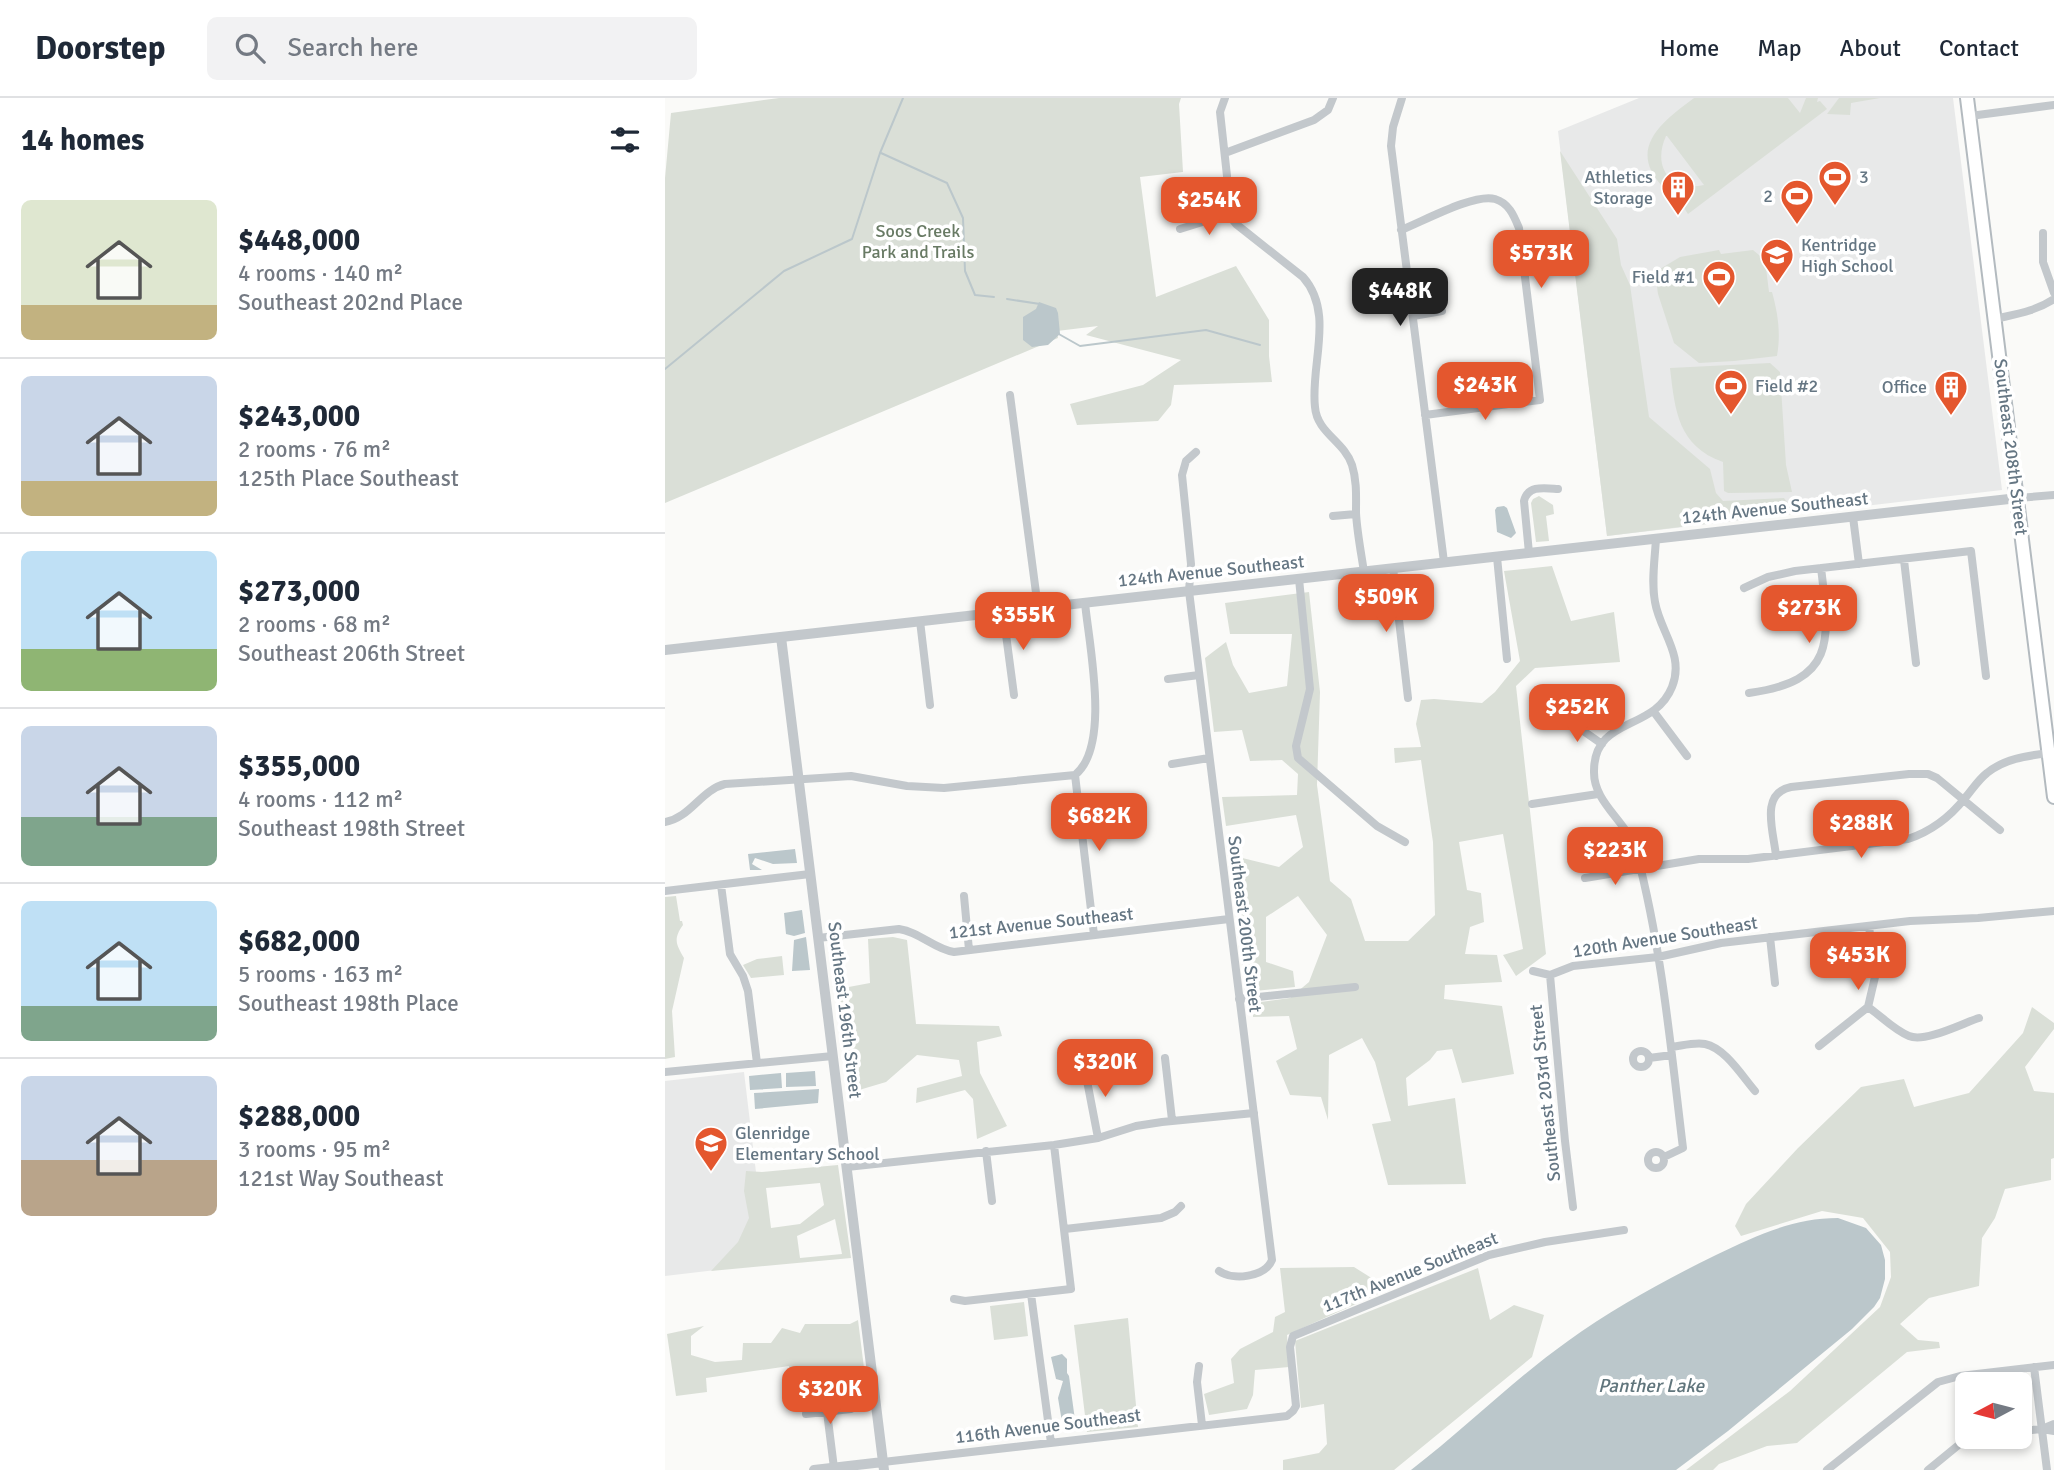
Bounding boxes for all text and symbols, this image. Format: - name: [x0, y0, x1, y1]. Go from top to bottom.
- search box: [207, 17, 697, 80]
- text: Doorstep: [35, 28, 165, 69]
- icon: search: [231, 29, 269, 67]
- text: Search here: [287, 32, 419, 64]
- text: Home: [1659, 33, 1719, 63]
- text: Map: [1757, 33, 1802, 63]
- text: About: [1840, 33, 1901, 63]
- text: Contact: [1939, 33, 2019, 63]
- icon: filters: [606, 121, 644, 159]
- text: 14 homes: [21, 122, 144, 159]
- sports icon: 3: [1816, 158, 1854, 207]
- place label: Athletics Storage: [1584, 166, 1653, 209]
- place label: 3: [1859, 166, 1869, 188]
- building icon: Athletics Storage: [1659, 168, 1697, 217]
- sports icon: 2: [1778, 177, 1816, 226]
- pin: $254K: [1160, 178, 1258, 237]
- text: $254K: [1177, 185, 1241, 214]
- place label: 2: [1763, 185, 1773, 207]
- park label: Soos Creek Park and Trails: [862, 220, 974, 263]
- text: $448,000: [238, 222, 360, 259]
- icon: home: [77, 228, 161, 312]
- pin: $573K: [1492, 230, 1590, 290]
- place label: Kentridge High School: [1801, 234, 1894, 277]
- school or university icon: Kentridge High School: [1758, 236, 1796, 285]
- text: $573K: [1509, 238, 1573, 267]
- sports icon: Field #1: [1700, 258, 1738, 307]
- text: 4 rooms · 140 m²: [238, 259, 403, 288]
- place label: Field #1: [1632, 266, 1695, 288]
- pin: $448K: [1351, 268, 1449, 328]
- text: $448K: [1368, 276, 1432, 305]
- text: Southeast 202nd Place: [238, 288, 463, 317]
- street label: Southeast 208th Street: [1989, 357, 2033, 537]
- pin: $243K: [1436, 362, 1534, 422]
- sports icon: Field #2: [1712, 367, 1750, 416]
- building icon: Office: [1932, 368, 1970, 417]
- text: $243K: [1453, 370, 1517, 399]
- place label: Field #2: [1755, 375, 1818, 397]
- place label: Office: [1882, 376, 1927, 398]
- text: $243,000: [238, 398, 360, 435]
- icon: home: [77, 404, 161, 488]
- text: 2 rooms · 76 m²: [238, 435, 391, 464]
- text: 125th Place Southeast: [238, 464, 459, 493]
- street label: 124th Avenue Southeast: [1681, 487, 1869, 529]
- street label: 124th Avenue Southeast: [1117, 550, 1305, 592]
- text: $273,000: [238, 573, 360, 610]
- pin: $509K: [1337, 574, 1435, 634]
- icon: home: [77, 579, 161, 663]
- text: $509K: [1354, 582, 1418, 611]
- pin: $273K: [1760, 586, 1858, 645]
- pin: $355K: [974, 592, 1072, 652]
- text: $273K: [1777, 593, 1841, 622]
- text: $355K: [991, 600, 1055, 629]
- text: 2 rooms · 68 m²: [238, 610, 391, 639]
- text: Southeast 206th Street: [238, 639, 465, 668]
- pin: $252K: [1528, 684, 1626, 744]
- text: $252K: [1545, 692, 1609, 721]
- text: $355,000: [238, 748, 360, 785]
- icon: home: [77, 754, 161, 838]
- text: 4 rooms · 112 m²: [238, 785, 403, 814]
- pin: $682K: [1050, 794, 1148, 853]
- pin: $288K: [1812, 800, 1910, 860]
- text: $682K: [1067, 801, 1131, 830]
- text: $288K: [1829, 808, 1893, 837]
- text: Southeast 198th Street: [238, 814, 465, 843]
- pin: $223K: [1566, 828, 1664, 887]
- street label: Southeast 200th Street: [1223, 834, 1267, 1014]
- text: $223K: [1583, 835, 1647, 864]
- street label: 121st Avenue Southeast: [948, 902, 1134, 944]
- street label: 120th Avenue Southeast: [1571, 912, 1759, 962]
- street label: Southeast 196th Street: [823, 920, 867, 1100]
- text: $682,000: [238, 923, 360, 960]
- icon: home: [77, 929, 161, 1013]
- pin: $453K: [1809, 932, 1907, 992]
- text: $453K: [1826, 940, 1890, 969]
- text: 5 rooms · 163 m²: [238, 960, 403, 989]
- text: Southeast 198th Place: [238, 989, 459, 1018]
- street label: Southeast 203rd Street: [1525, 1004, 1565, 1182]
- pin: $320K: [1056, 1040, 1154, 1099]
- text: $320K: [1073, 1047, 1137, 1076]
- text: $288,000: [238, 1098, 360, 1135]
- icon: home: [77, 1104, 161, 1188]
- place label: Glenridge Elementary School: [735, 1122, 880, 1165]
- school or university icon: Glenridge Elementary School: [692, 1124, 730, 1173]
- text: 3 rooms · 95 m²: [238, 1135, 391, 1164]
- text: 121st Way Southeast: [238, 1164, 444, 1193]
- street label: 117th Avenue Southeast: [1319, 1227, 1501, 1317]
- pin: $320K: [781, 1366, 879, 1426]
- north arrow: [1955, 1372, 2032, 1449]
- map controls: [1955, 1372, 2032, 1449]
- text: $320K: [798, 1374, 862, 1403]
- water label: Panther Lake: [1598, 1374, 1706, 1398]
- street label: 116th Avenue Southeast: [954, 1404, 1142, 1448]

